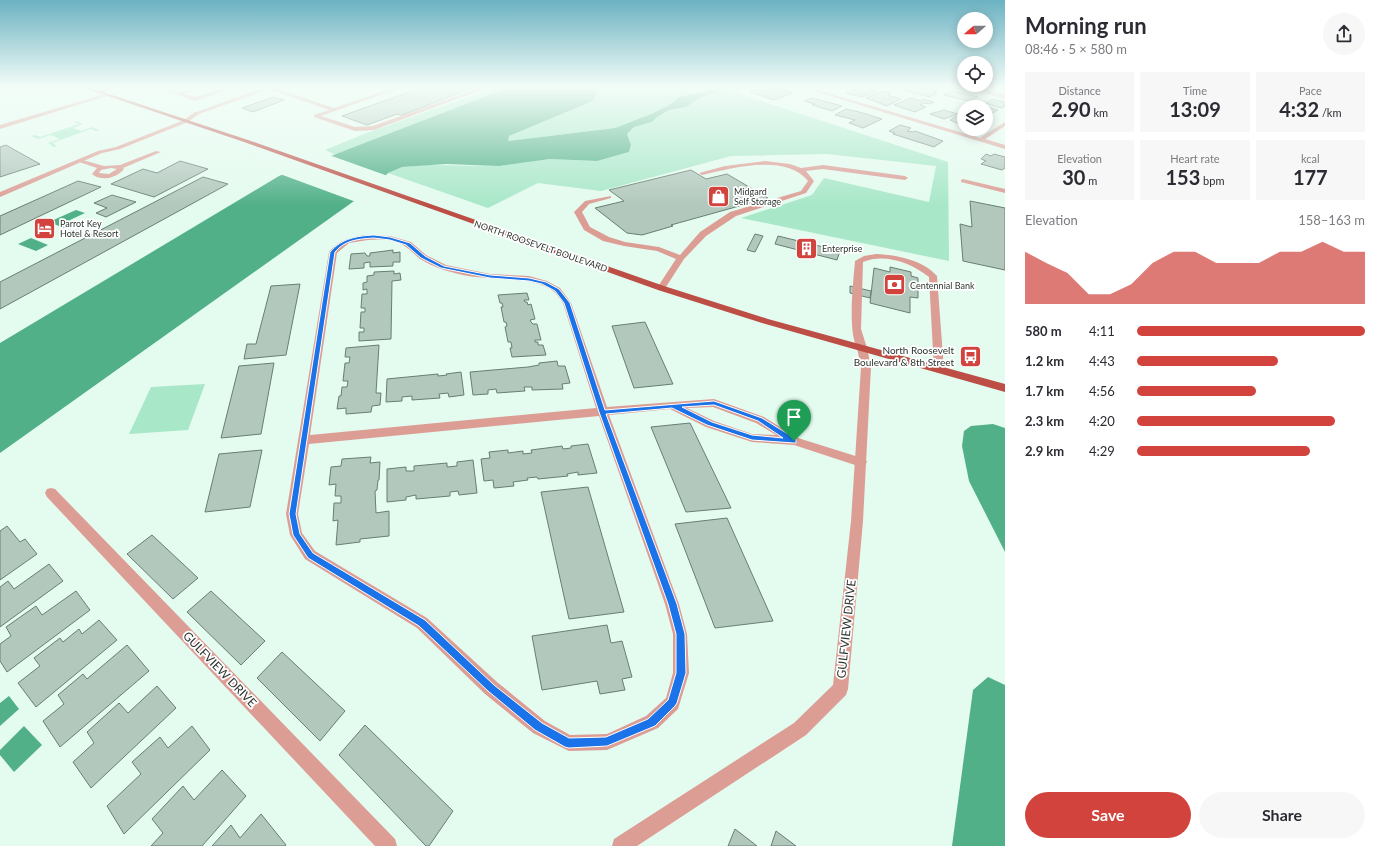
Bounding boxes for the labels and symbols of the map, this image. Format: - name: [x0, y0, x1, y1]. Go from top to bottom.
- north arrow: [957, 12, 993, 48]
- shop icon: Midgard Self Storage: [705, 183, 731, 209]
- place label: Midgard Self Storage: [734, 186, 781, 207]
- hotel icon: Parrot Key Hotel & Resort: [32, 215, 58, 241]
- place label: Parrot Key Hotel & Resort: [60, 218, 119, 239]
- street label: NORTH ROOSEVELT BOULEVARD: [473, 218, 609, 274]
- building icon: Enterprise: [794, 235, 820, 261]
- place label: Enterprise: [822, 243, 863, 254]
- bank icon: Centennial Bank: [882, 272, 908, 298]
- place label: Centennial Bank: [910, 280, 975, 291]
- bus stop icon: North Roosevelt Boulevard & 8th Street: [957, 343, 983, 369]
- place label: North Roosevelt Boulevard & 8th Street: [854, 344, 954, 368]
- pin: [777, 400, 811, 441]
- street label: GULFVIEW DRIVE: [833, 579, 859, 679]
- street label: GULFVIEW DRIVE: [180, 628, 260, 710]

